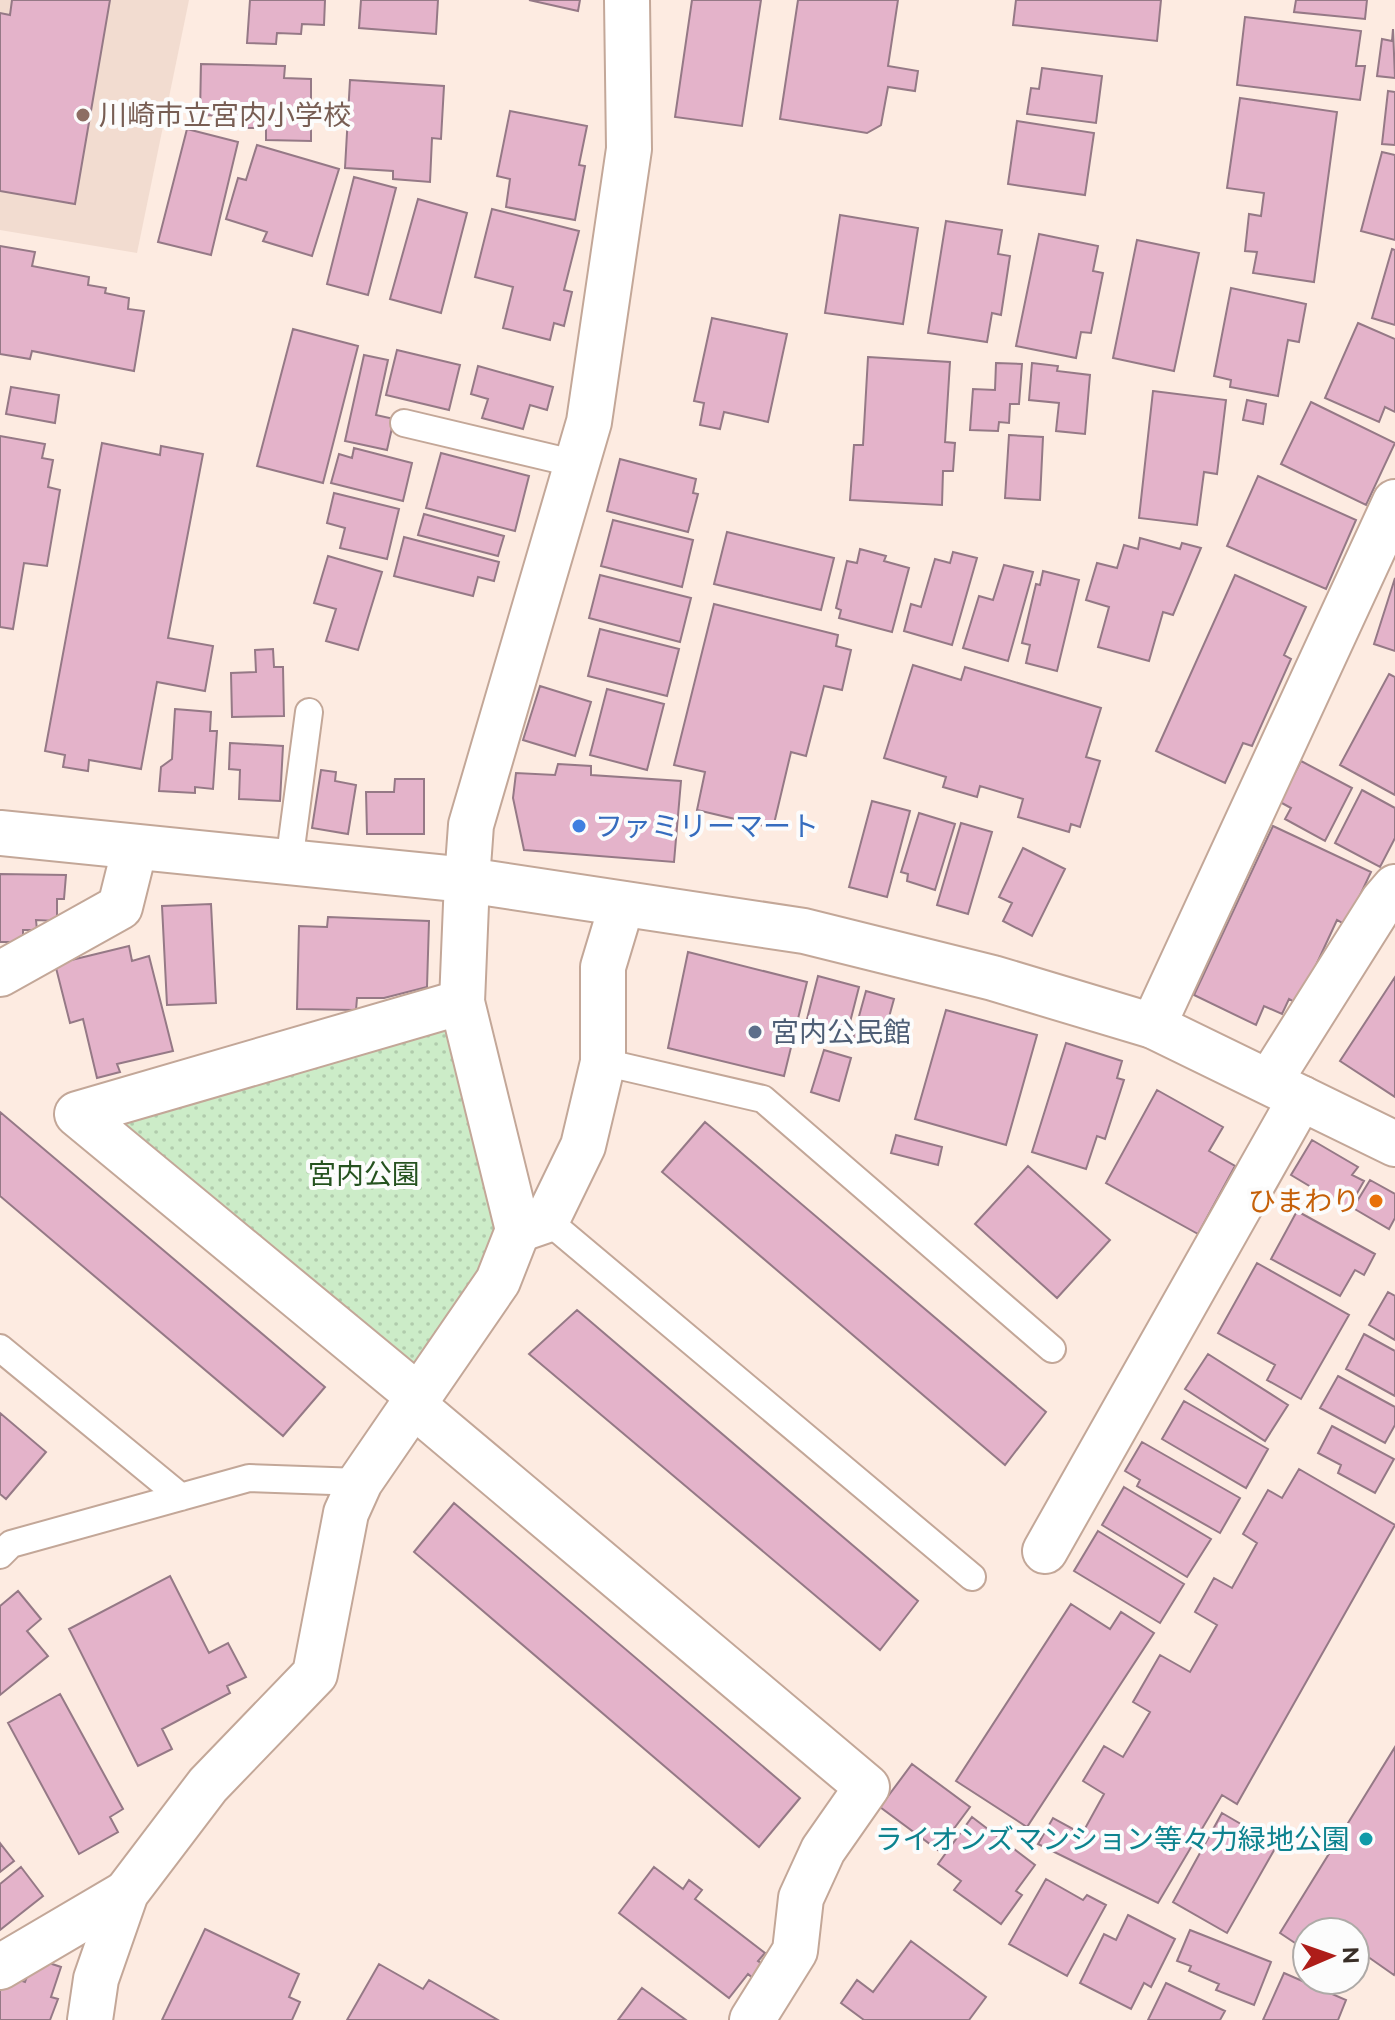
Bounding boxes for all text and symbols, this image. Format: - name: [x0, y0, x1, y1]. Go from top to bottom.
- place label: 川崎市立宮内小学校: [99, 99, 351, 132]
- marker: 川崎市立宮内小学校: [74, 106, 92, 124]
- place label: ファミリーマート: [595, 810, 819, 843]
- marker: ファミリーマート: [570, 817, 588, 835]
- place label: 宮内公民館: [771, 1016, 911, 1049]
- marker: 宮内公民館: [746, 1023, 764, 1041]
- park label: 宮内公園: [308, 1158, 420, 1191]
- place label: ひまわり: [1248, 1185, 1360, 1218]
- marker: ひまわり: [1367, 1192, 1385, 1210]
- place label: ライオンズマンション等々力緑地公園: [875, 1823, 1350, 1856]
- marker: ライオンズマンション等々力緑地公園: [1357, 1830, 1375, 1848]
- north arrow: [1291, 1916, 1371, 1996]
- text: N: [1338, 1946, 1364, 1964]

